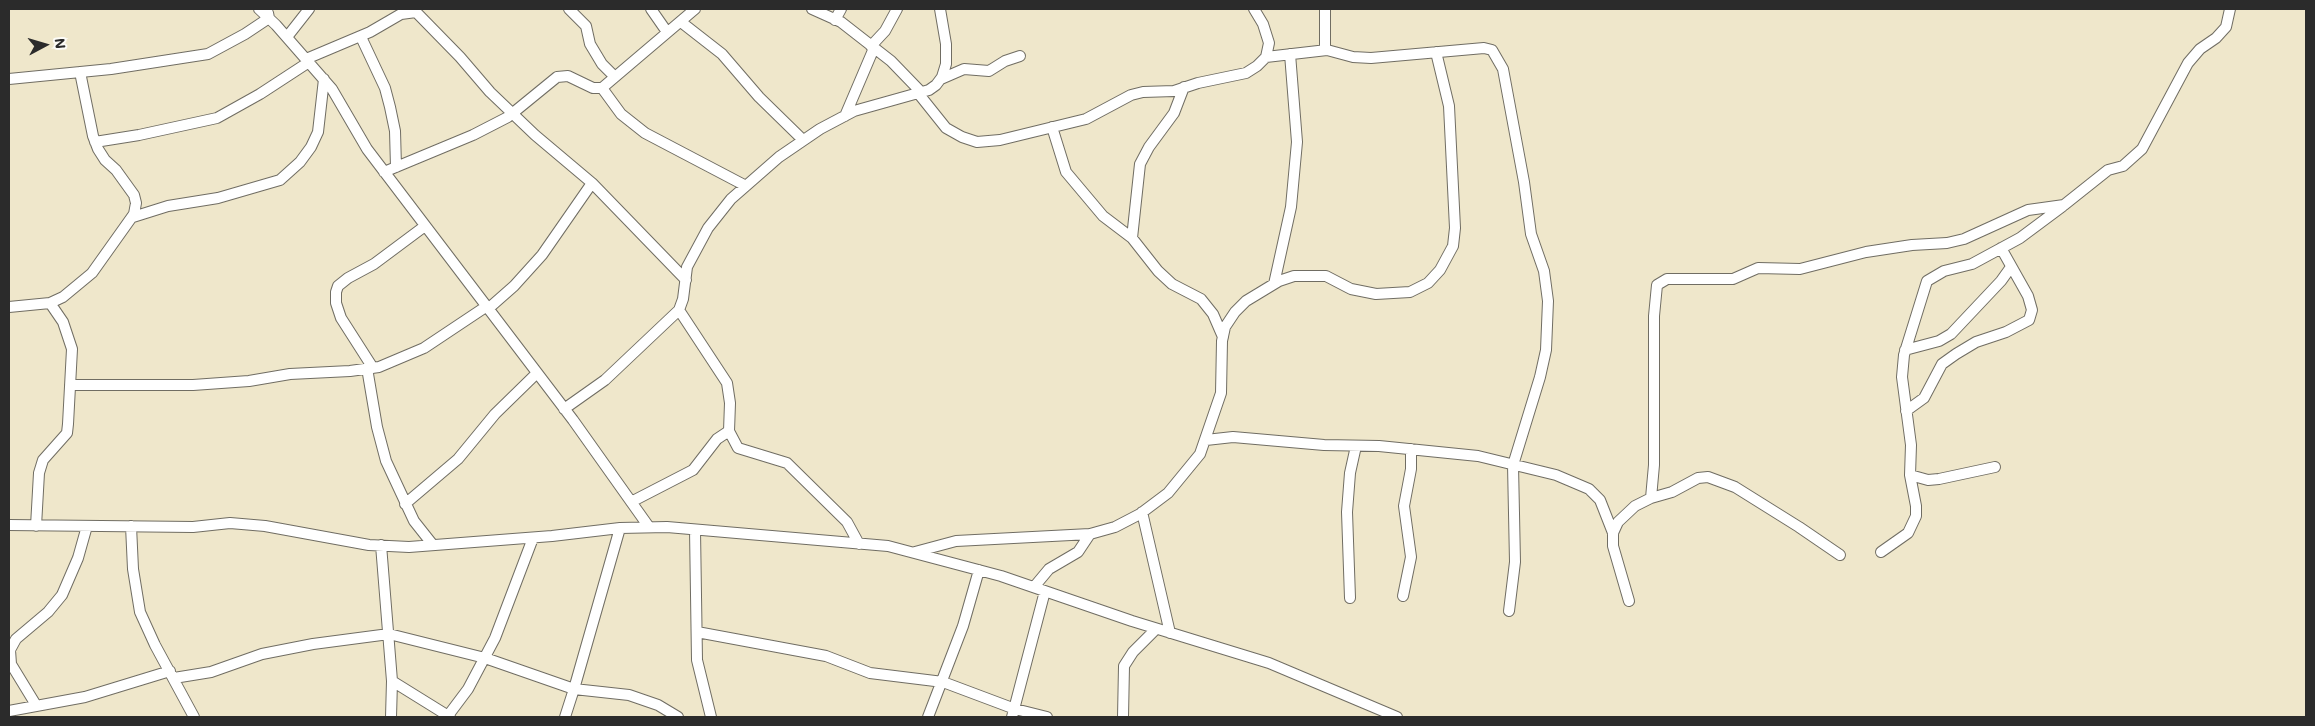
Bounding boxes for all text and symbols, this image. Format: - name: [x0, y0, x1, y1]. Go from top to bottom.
- north arrow: [20, 20, 70, 70]
- text: N: [50, 37, 70, 50]

